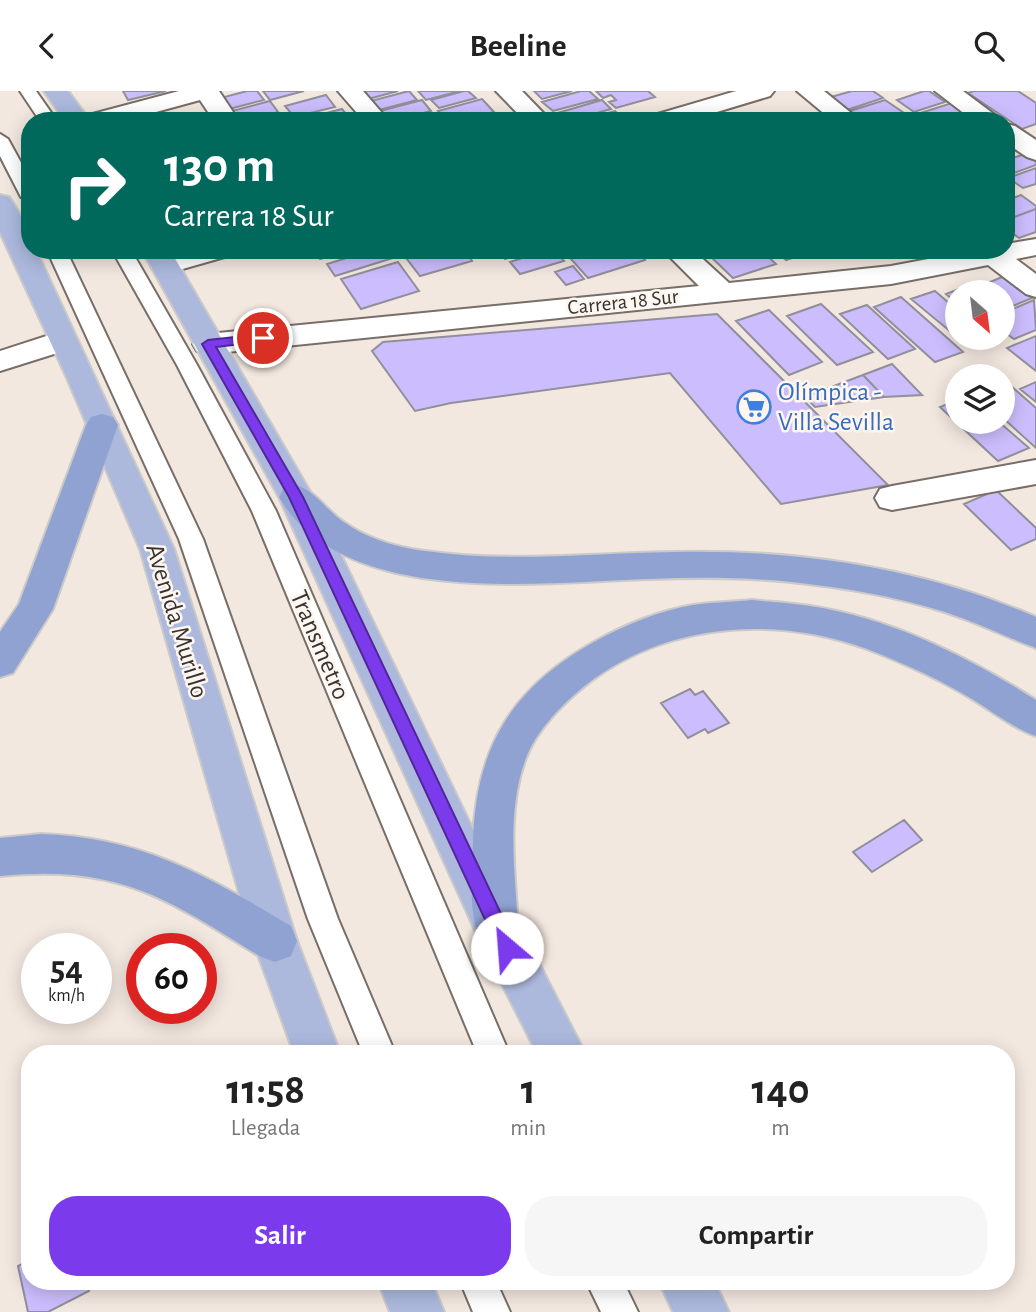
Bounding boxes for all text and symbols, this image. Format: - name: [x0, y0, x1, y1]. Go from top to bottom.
- icon: back: [28, 27, 66, 65]
- icon: search: [970, 27, 1008, 65]
- text: Beeline: [469, 30, 567, 62]
- icon: right: [49, 140, 140, 231]
- text: 130 m: [164, 142, 275, 191]
- text: Carrera 18 Sur: [164, 200, 333, 232]
- north arrow: [945, 280, 1015, 350]
- map controls: [945, 280, 1015, 434]
- street label: Carrera 18 Sur: [567, 286, 680, 318]
- pin: [233, 308, 293, 368]
- icon: arrive: [244, 319, 282, 357]
- button: layers: [945, 364, 1015, 434]
- place label: Olímpica - Villa Sevilla: [778, 379, 894, 435]
- supermarket icon: Olímpica - Villa Sevilla: [735, 388, 773, 426]
- street label: Avenida Murillo: [141, 541, 213, 701]
- street label: Transmetro: [285, 586, 355, 704]
- position arrow: [470, 911, 544, 985]
- speed limit sign: 60: [126, 933, 217, 1024]
- text: 54: [50, 952, 83, 987]
- text: km/h: [48, 987, 85, 1005]
- text: 11:58: [226, 1069, 305, 1111]
- text: 1: [521, 1069, 536, 1111]
- text: 140: [752, 1069, 810, 1111]
- text: Llegada: [231, 1117, 301, 1140]
- text: min: [510, 1117, 546, 1140]
- text: m: [771, 1117, 790, 1140]
- button: Salir: [49, 1196, 511, 1276]
- button: Compartir: [525, 1196, 987, 1276]

